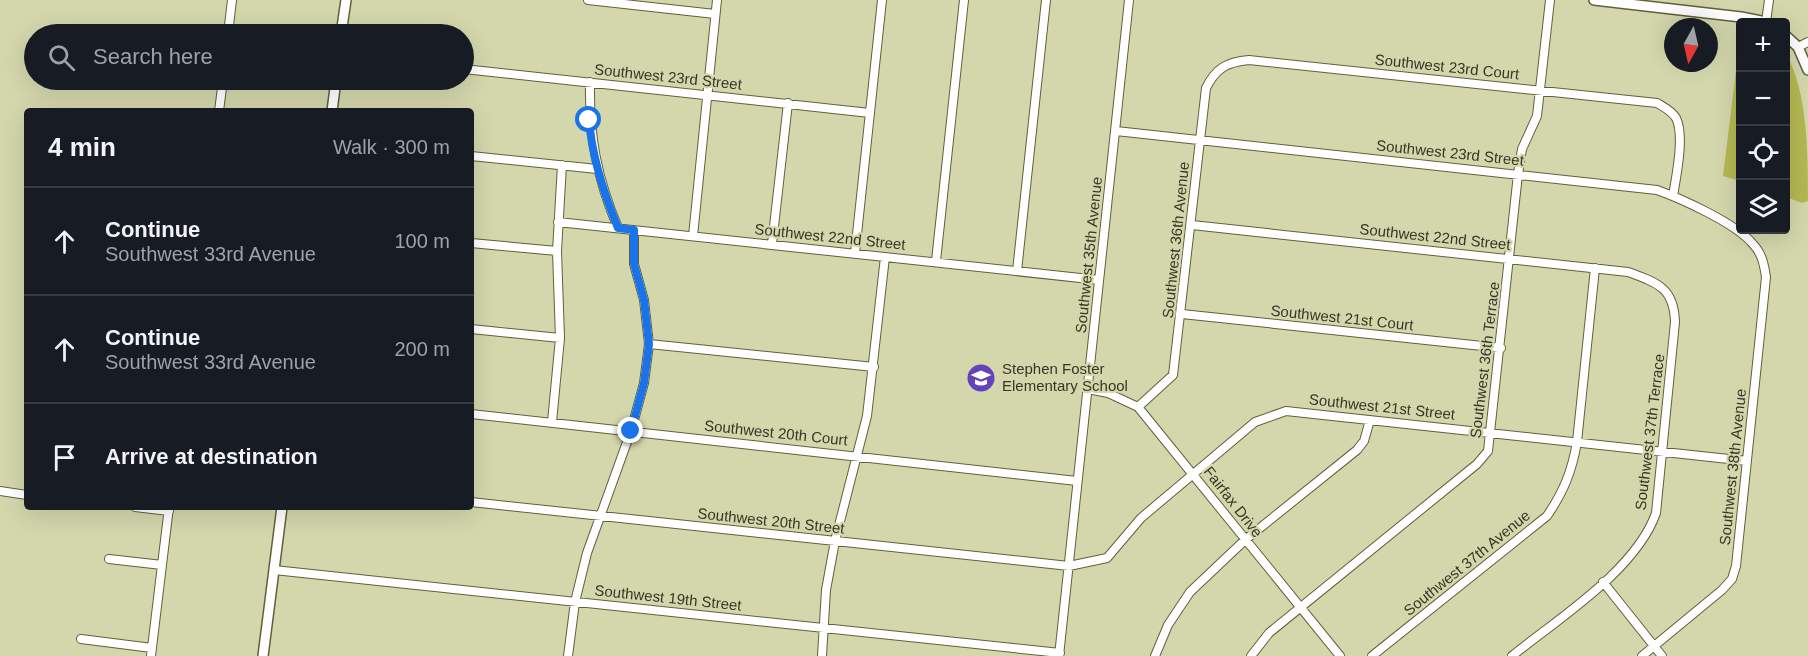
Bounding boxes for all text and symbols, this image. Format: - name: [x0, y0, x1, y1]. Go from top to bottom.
- north arrow: [1664, 18, 1718, 72]
- map controls: [1736, 18, 1790, 234]
- button: +: [1736, 18, 1790, 72]
- search box: [24, 24, 474, 90]
- icon: search: [45, 41, 78, 74]
- text: Search here: [93, 44, 213, 69]
- street label: Southwest 23rd Court: [1374, 50, 1521, 83]
- street label: Southwest 23rd Street: [593, 60, 744, 93]
- button: −: [1736, 72, 1790, 126]
- route start: [575, 106, 601, 132]
- button: locate: [1736, 126, 1790, 180]
- text: 4 min: [48, 132, 116, 162]
- text: Walk · 300 m: [333, 136, 450, 158]
- street label: Southwest 23rd Street: [1375, 136, 1526, 169]
- street label: Southwest 36th Avenue: [1159, 161, 1192, 319]
- street label: Southwest 35th Avenue: [1072, 176, 1105, 334]
- button: layers: [1736, 180, 1790, 234]
- text: Continue: [105, 217, 200, 242]
- street label: Southwest 22nd Street: [754, 220, 907, 253]
- street label: Southwest 22nd Street: [1359, 220, 1512, 253]
- icon: ahead: [48, 225, 81, 258]
- text: 100 m: [394, 230, 450, 252]
- text: Southwest 33rd Avenue: [105, 243, 316, 265]
- street label: Southwest 36th Terrace: [1466, 281, 1503, 439]
- street label: Southwest 21st Court: [1270, 302, 1415, 334]
- text: Continue: [105, 325, 200, 350]
- icon: ahead: [48, 333, 81, 366]
- text: 200 m: [394, 338, 450, 360]
- text: Southwest 33rd Avenue: [105, 351, 316, 373]
- street label: Southwest 37th Terrace: [1631, 353, 1668, 511]
- place label: Stephen Foster Elementary School: [1002, 360, 1128, 394]
- school or university icon: Stephen Foster Elementary School: [965, 362, 997, 394]
- street label: Southwest 38th Avenue: [1716, 388, 1749, 546]
- street label: Southwest 21st Street: [1308, 390, 1457, 423]
- route end: [617, 417, 643, 443]
- street label: Southwest 20th Court: [703, 417, 849, 449]
- icon: arrive: [48, 441, 81, 474]
- text: Arrive at destination: [105, 444, 318, 469]
- street label: Fairfax Drive: [1201, 463, 1266, 540]
- street label: Southwest 20th Street: [697, 504, 846, 537]
- street label: Southwest 37th Avenue: [1400, 506, 1533, 619]
- street label: Southwest 19th Street: [594, 581, 743, 614]

